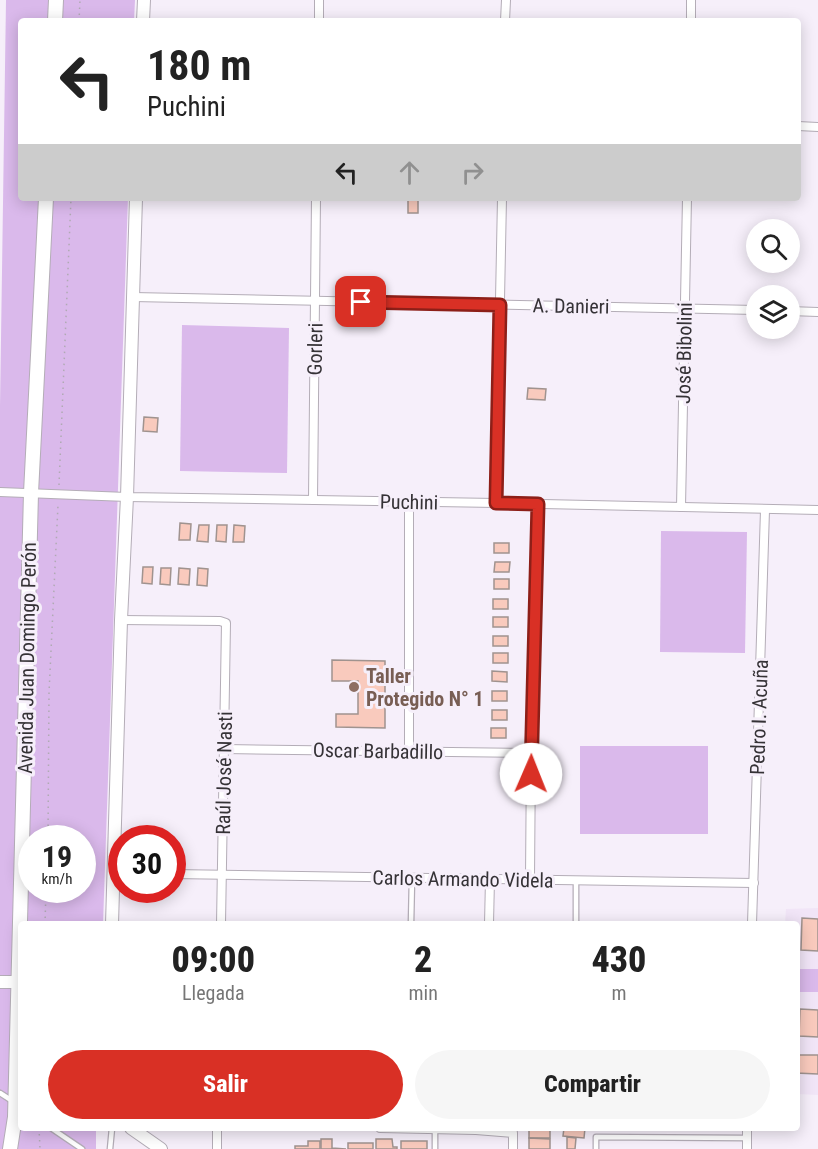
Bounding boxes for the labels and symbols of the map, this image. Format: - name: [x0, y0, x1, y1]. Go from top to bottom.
- pin: [335, 276, 386, 327]
- street label: A. Danieri: [532, 293, 610, 319]
- street label: José Bibolini: [671, 302, 697, 404]
- street label: Gorleri: [303, 322, 327, 376]
- street label: Puchini: [380, 489, 438, 515]
- street label: Avenida Juan Domingo Perón: [13, 542, 41, 774]
- street label: Pedro I. Acuña: [745, 659, 773, 775]
- place label: Taller Protegido N° 1: [366, 664, 484, 711]
- marker: Taller Protegido N° 1: [347, 680, 361, 694]
- street label: Raúl José Nasti: [211, 711, 237, 835]
- street label: Oscar Barbadillo: [313, 738, 443, 764]
- position arrow: [499, 742, 563, 806]
- speed limit sign: 30: [108, 825, 186, 903]
- street label: Carlos Armando Videla: [372, 865, 554, 893]

